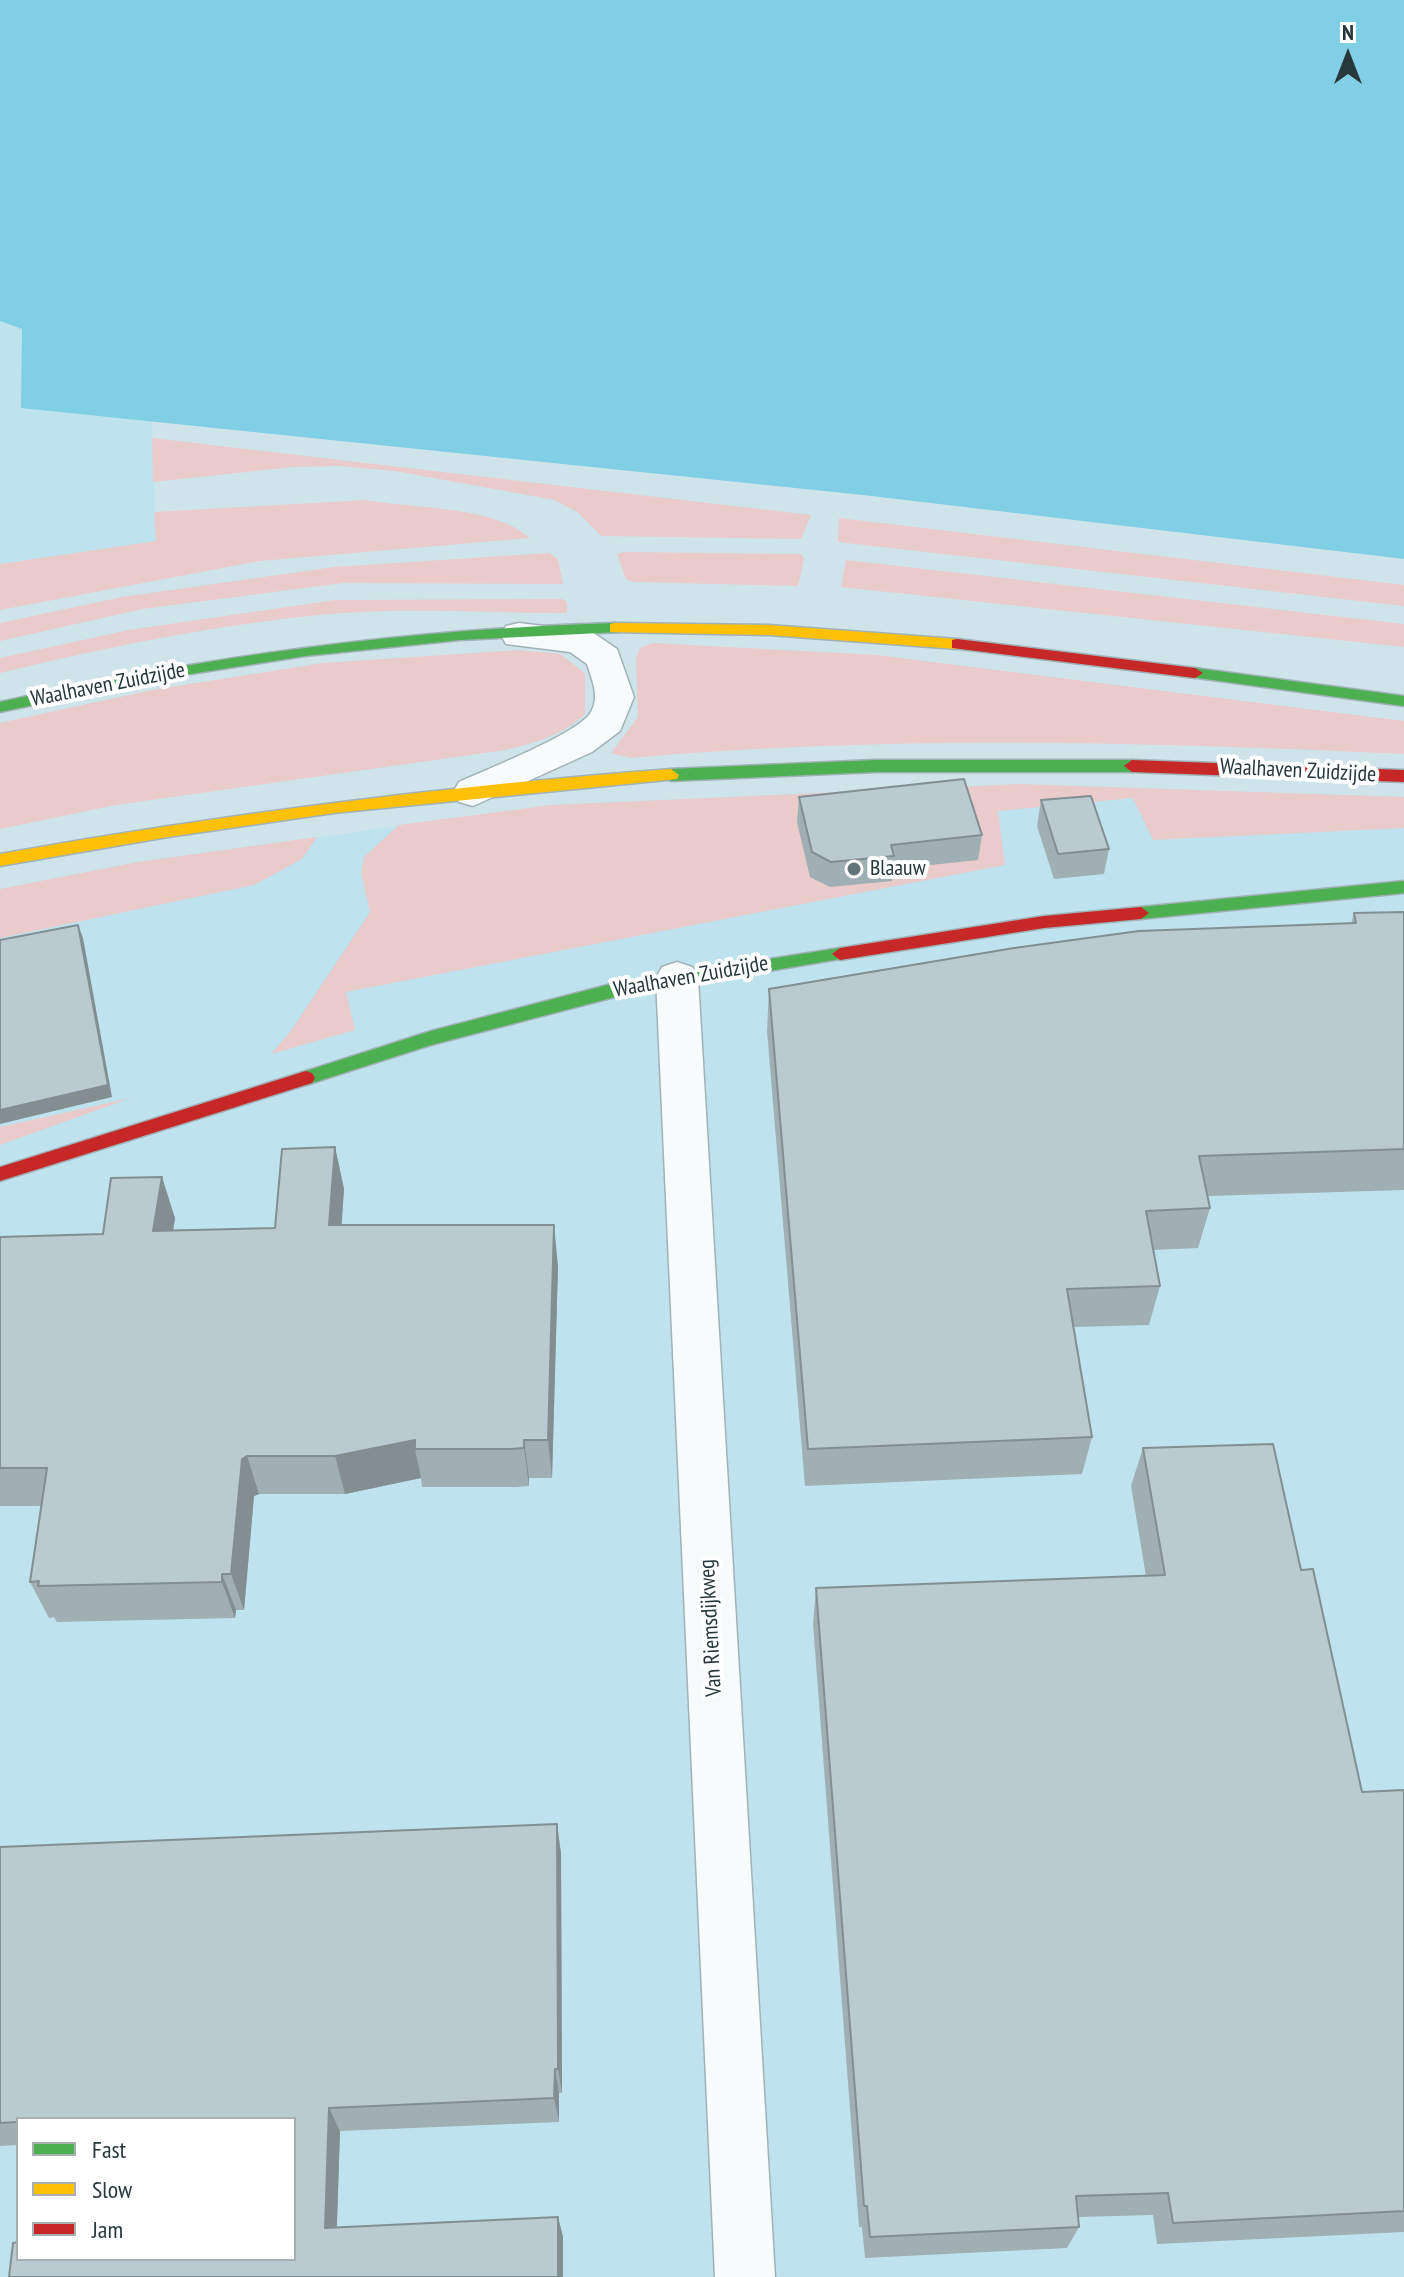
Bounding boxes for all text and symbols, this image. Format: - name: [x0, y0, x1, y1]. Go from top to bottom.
- north arrow: [1308, 16, 1388, 96]
- text: N: [1342, 18, 1354, 46]
- street label: Waalhaven Zuidzijde: [29, 657, 187, 713]
- street label: Waalhaven Zuidzijde: [1219, 754, 1377, 788]
- place label: Blaauw: [870, 856, 926, 882]
- marker: Blaauw: [845, 860, 863, 878]
- street label: Waalhaven Zuidzijde: [612, 950, 770, 1004]
- street label: Van Riemsdijkweg: [694, 1559, 728, 1697]
- legend: [16, 2117, 296, 2261]
- text: Fast: [92, 2134, 126, 2165]
- text: Slow: [92, 2174, 132, 2205]
- text: Jam: [92, 2214, 123, 2245]

